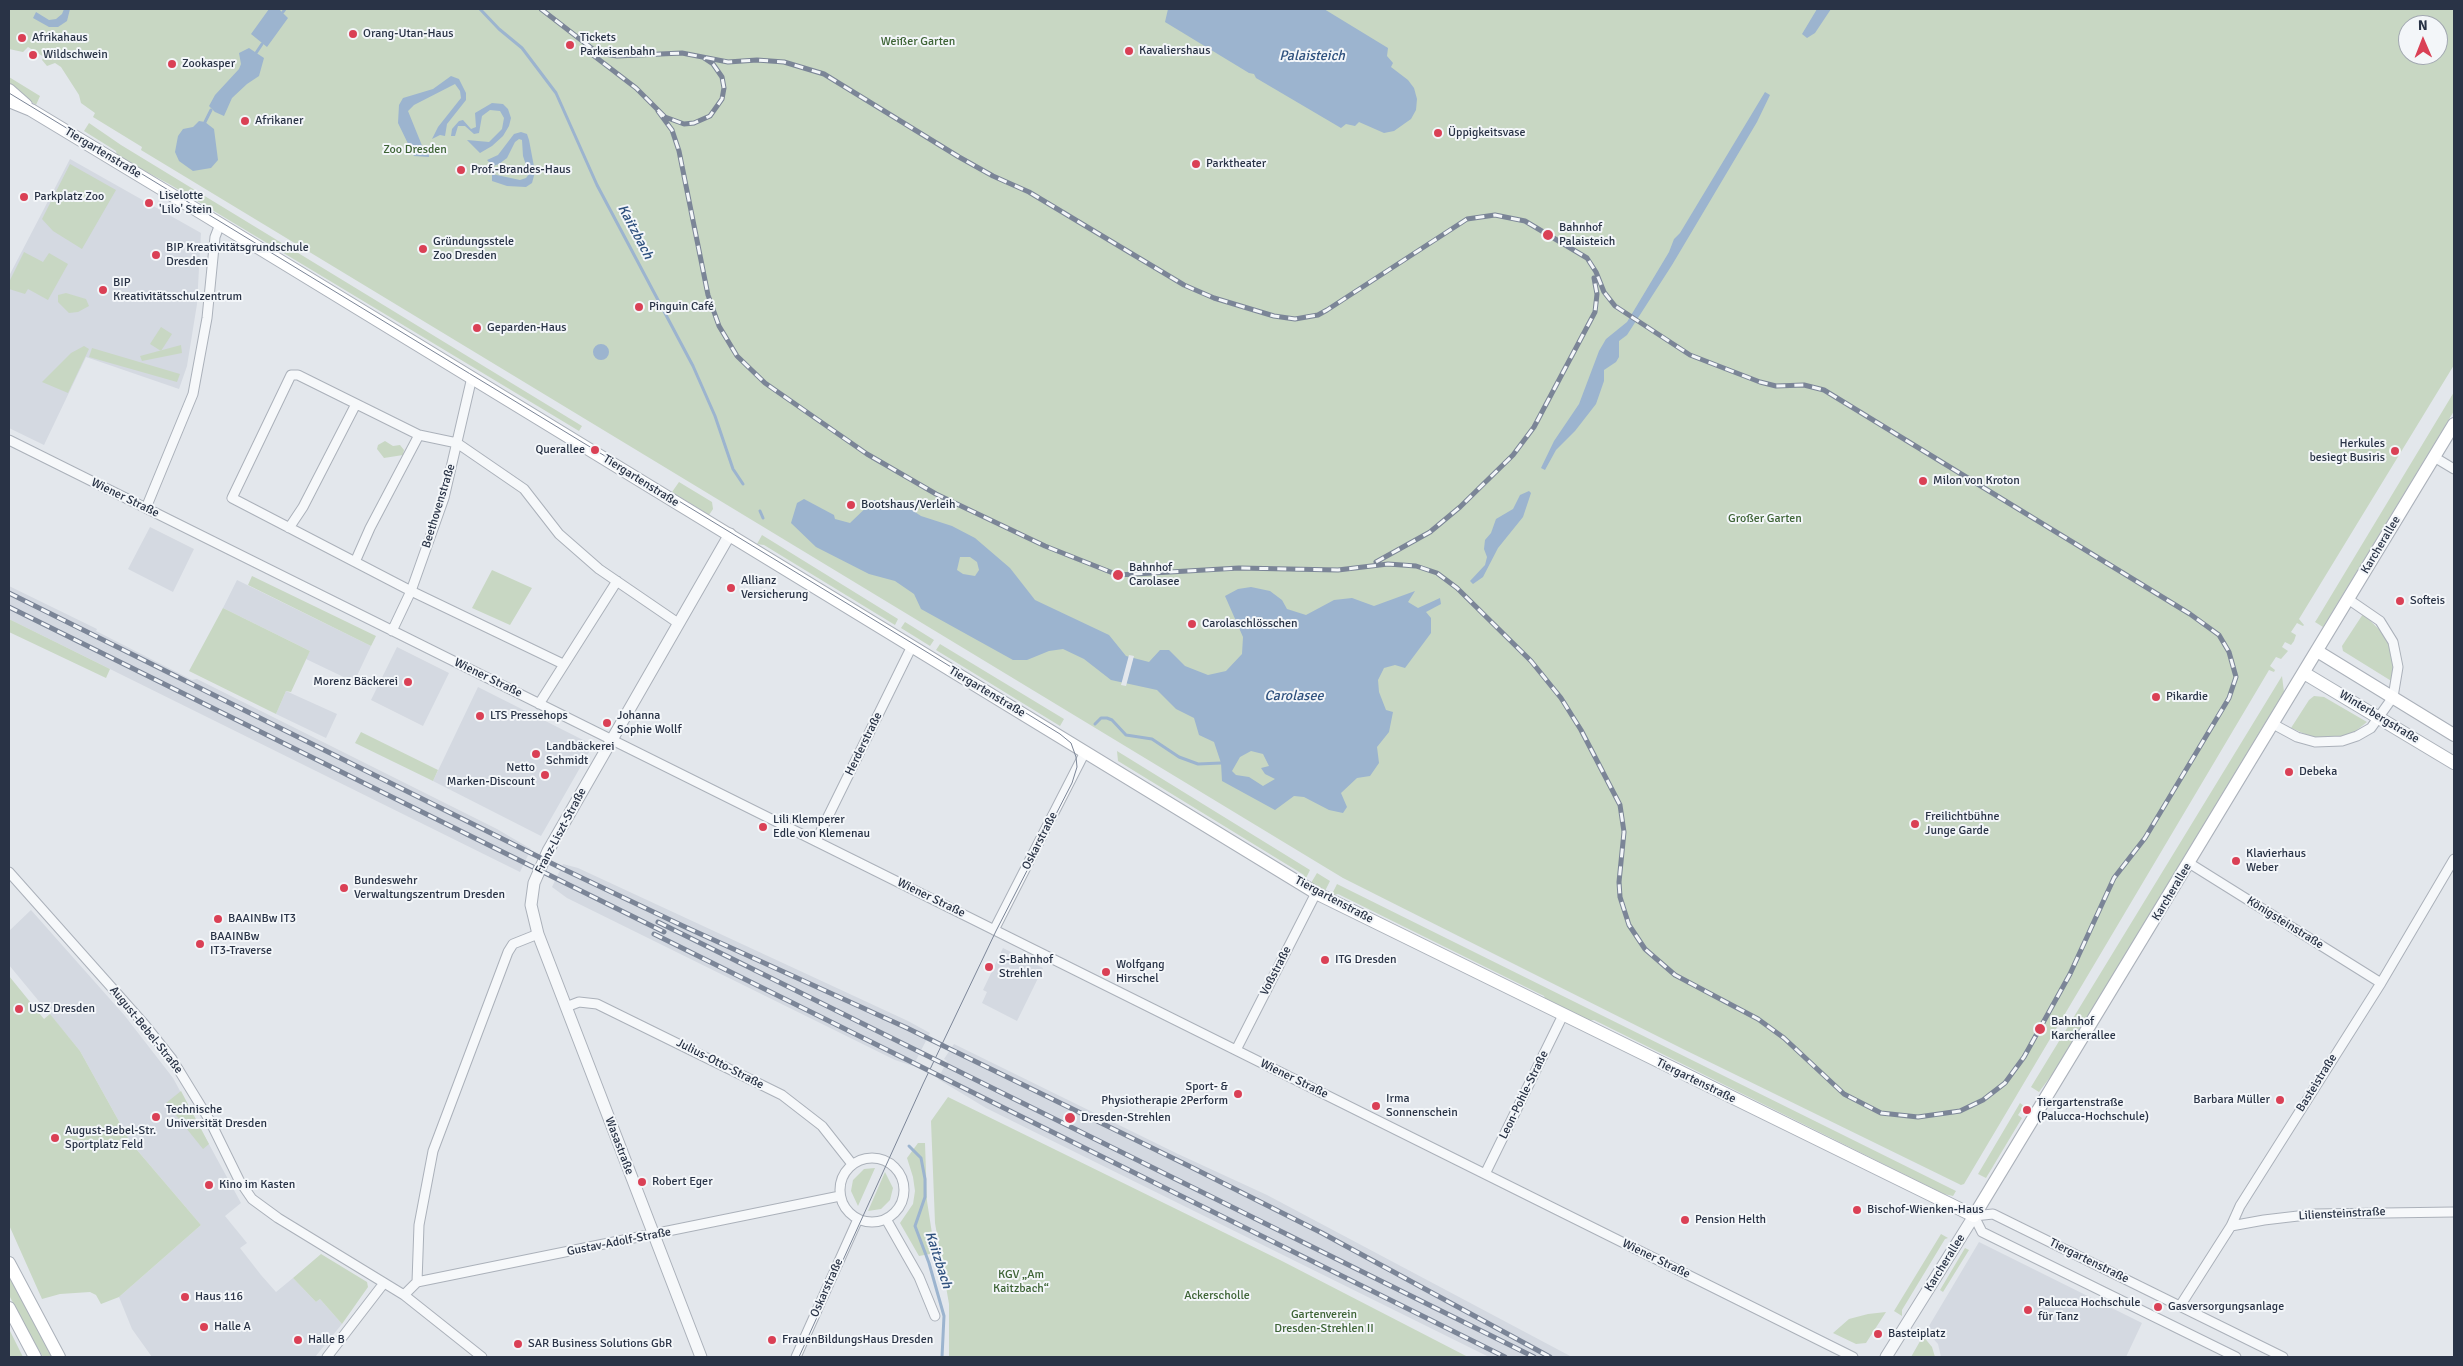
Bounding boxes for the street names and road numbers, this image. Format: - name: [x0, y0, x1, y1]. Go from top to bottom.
- street label: Tiergartenstraße: [62, 125, 144, 181]
- street label: Tiergartenstraße: [600, 452, 682, 510]
- street label: Beethovenstraße: [419, 462, 459, 550]
- street label: Wiener Straße: [89, 475, 161, 521]
- street label: Karcherallee: [2358, 514, 2404, 576]
- street label: Wiener Straße: [452, 655, 524, 701]
- street label: Tiergartenstraße: [946, 664, 1028, 720]
- street label: Winterbergstraße: [2336, 687, 2422, 747]
- street label: Herderstraße: [842, 710, 886, 778]
- street label: Franz-Liszt-Straße: [532, 785, 590, 877]
- street label: Oskarstraße: [1019, 810, 1061, 872]
- street label: Karcherallee: [2149, 861, 2195, 923]
- street label: Tiergartenstraße: [1292, 873, 1376, 927]
- street label: Wiener Straße: [895, 875, 967, 921]
- street label: Königsteinstraße: [2244, 894, 2326, 952]
- street label: Voßstraße: [1257, 944, 1295, 998]
- street label: August-Bebel-Straße: [106, 983, 186, 1077]
- street label: Julius-Otto-Straße: [674, 1036, 766, 1092]
- street label: Leon-Pohle-Straße: [1496, 1048, 1552, 1142]
- street label: Basteistraße: [2294, 1051, 2340, 1115]
- street label: Wiener Straße: [1258, 1056, 1330, 1102]
- street label: Tiergartenstraße: [1654, 1056, 1738, 1106]
- street label: Wasastraße: [601, 1115, 637, 1177]
- street label: Liliensteinstraße: [2298, 1205, 2386, 1223]
- street label: Gustav-Adolf-Straße: [566, 1225, 672, 1259]
- street label: Karcherallee: [1922, 1232, 1968, 1294]
- street label: Wiener Straße: [1620, 1236, 1692, 1282]
- street label: Tiergartenstraße: [2047, 1236, 2131, 1286]
- street label: Oskarstraße: [808, 1256, 846, 1320]

